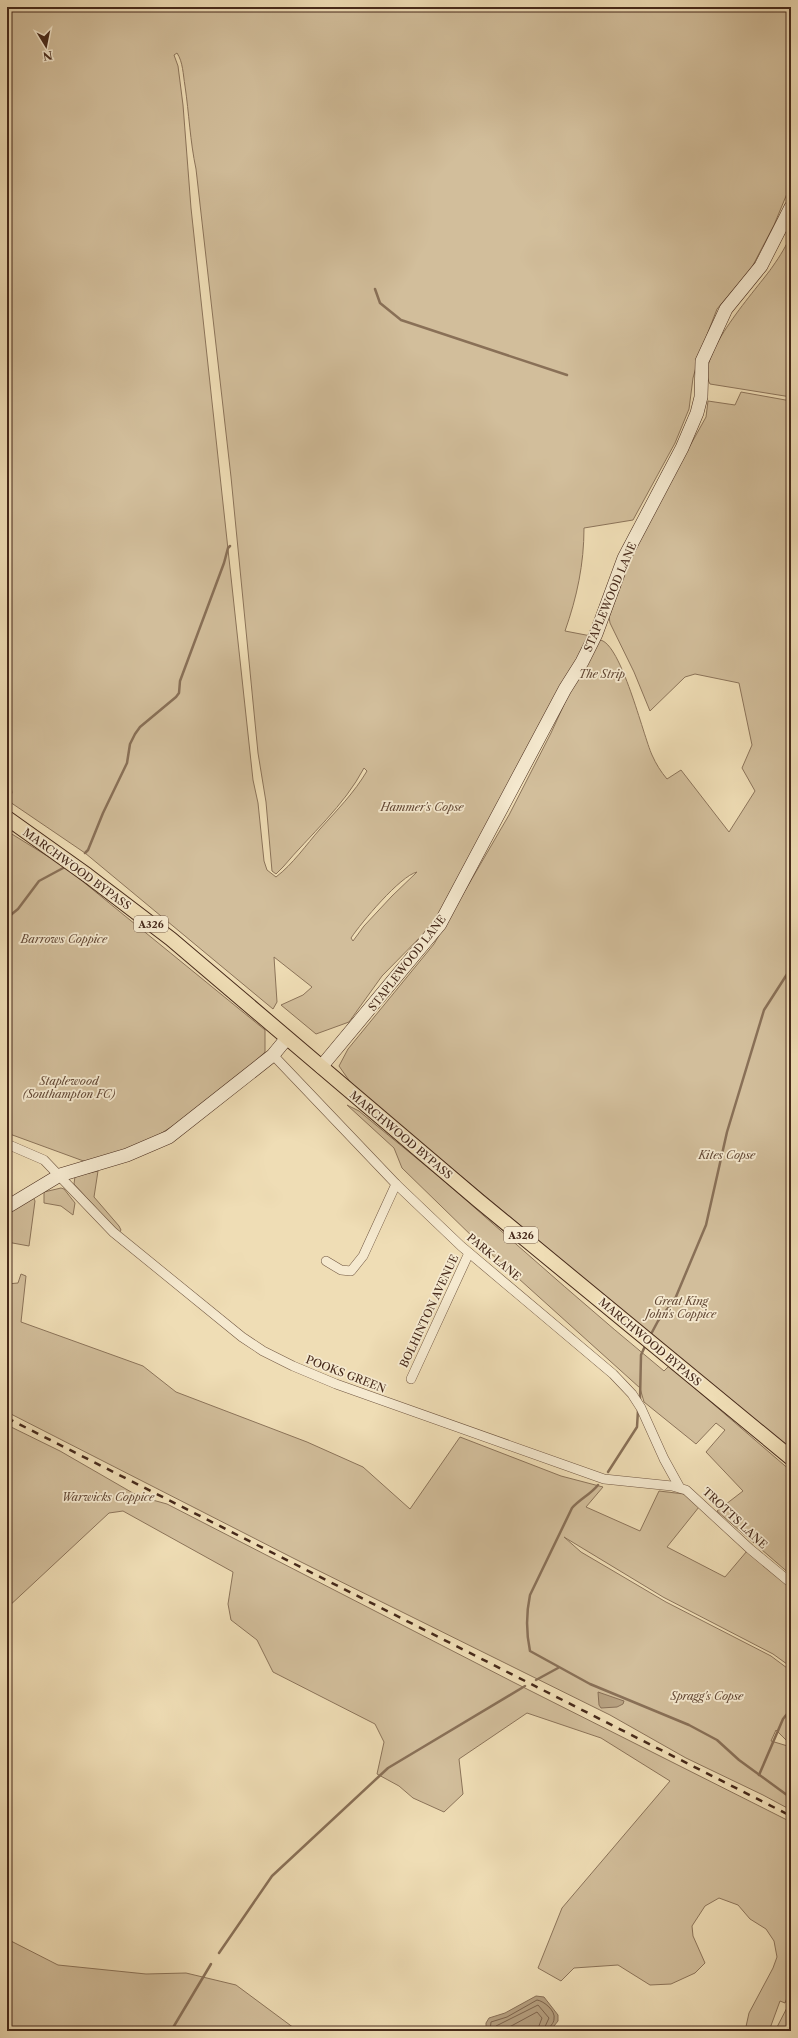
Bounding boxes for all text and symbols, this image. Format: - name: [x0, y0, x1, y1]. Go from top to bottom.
- north arrow: [26, 26, 66, 66]
- text: N: [41, 48, 54, 64]
- street label: STAPLEWOOD LANE: [581, 540, 640, 654]
- park label: The Strip: [579, 667, 625, 681]
- park label: Hammer's Copse: [379, 800, 464, 814]
- street label: MARCHWOOD BYPASS: [20, 825, 134, 913]
- street label: STAPLEWOOD LANE: [365, 912, 449, 1014]
- road number: A326: [134, 916, 168, 932]
- park label: Barrows Coppice: [20, 932, 108, 946]
- park label: Staplewood (Southampton FC): [22, 1074, 116, 1101]
- street label: MARCHWOOD BYPASS: [347, 1088, 455, 1182]
- park label: Kites Copse: [698, 1148, 756, 1162]
- road number: A326: [504, 1227, 538, 1243]
- street label: PARK LANE: [464, 1230, 524, 1284]
- street label: BOLHINTON AVENUE: [397, 1252, 462, 1370]
- park label: Great King John's Coppice: [643, 1294, 717, 1321]
- street label: MARCHWOOD BYPASS: [596, 1295, 704, 1389]
- street label: POOKS GREEN: [304, 1352, 388, 1396]
- street label: TROTTS LANE: [700, 1484, 771, 1552]
- park label: Warwicks Coppice: [62, 1490, 155, 1504]
- park label: Spragg's Copse: [670, 1689, 744, 1703]

